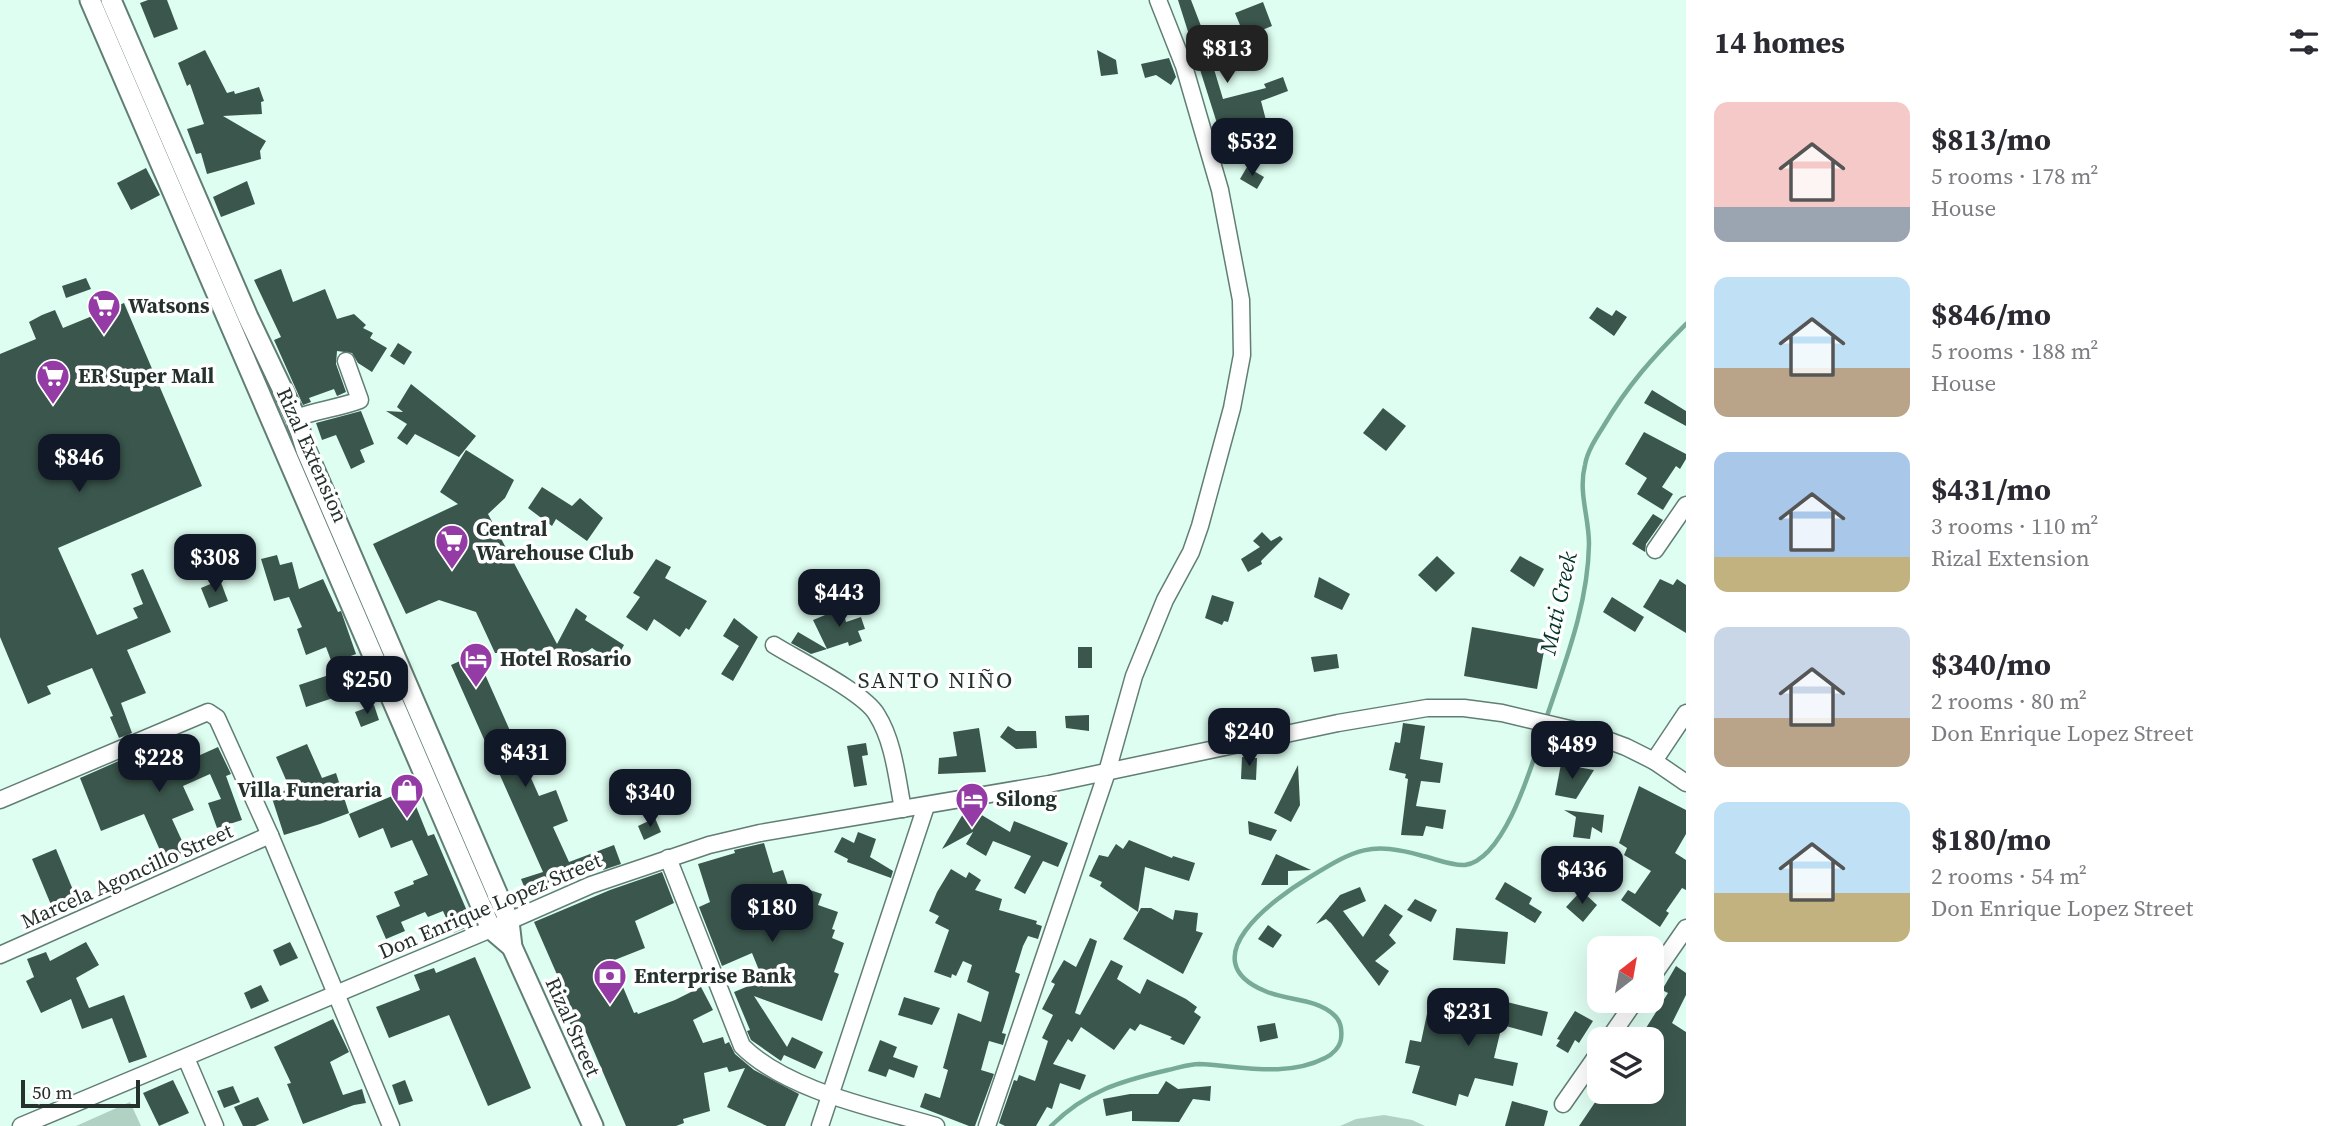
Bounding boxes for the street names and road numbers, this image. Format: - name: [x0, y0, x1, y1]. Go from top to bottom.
- street label: Rizal Extension: [270, 383, 355, 527]
- street label: Marcela Agoncillo Street: [16, 816, 237, 935]
- street label: Don Enrique Lopez Street: [374, 845, 606, 966]
- street label: Rizal Street: [539, 973, 608, 1081]

